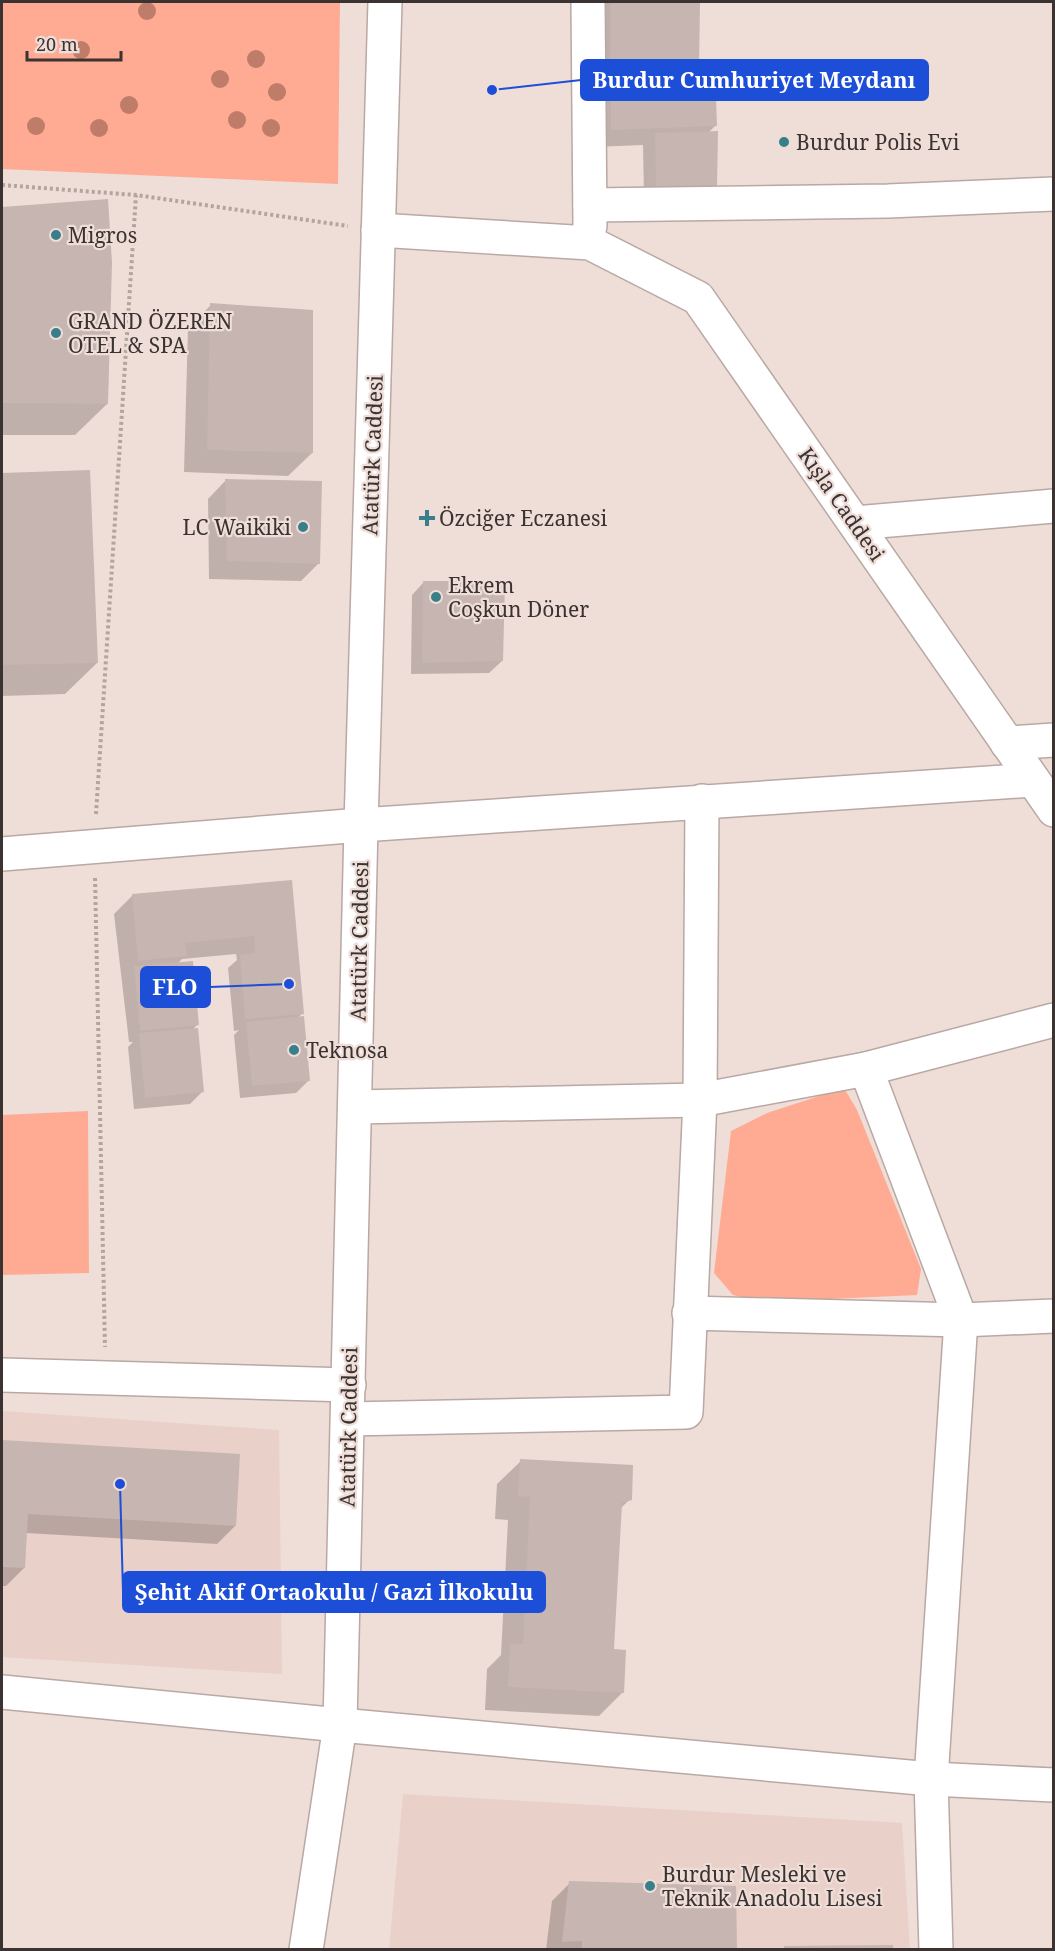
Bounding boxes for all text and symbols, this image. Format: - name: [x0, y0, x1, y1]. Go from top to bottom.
- scale bar: [27, 24, 122, 62]
- text: 20 m: [36, 32, 78, 56]
- callout: Burdur Cumhuriyet Meydanı: [581, 60, 928, 100]
- text: Burdur Cumhuriyet Meydanı: [593, 64, 916, 94]
- place label: Burdur Polis Evi: [796, 128, 960, 156]
- marker: Burdur Polis Evi: [777, 135, 791, 149]
- place label: Migros: [68, 221, 137, 249]
- marker: Migros: [49, 228, 63, 242]
- place label: GRAND ÖZEREN OTEL & SPA: [68, 307, 232, 359]
- marker: GRAND ÖZEREN OTEL & SPA: [49, 326, 63, 340]
- street label: Atatürk Caddesi: [355, 374, 389, 536]
- street label: Kışla Caddesi: [792, 442, 892, 567]
- place label: Özciğer Eczanesi: [439, 504, 607, 532]
- marker: Özciğer Eczanesi: [420, 511, 434, 525]
- place label: LC Waikiki: [182, 513, 291, 541]
- marker: LC Waikiki: [296, 520, 310, 534]
- place label: Ekrem Coşkun Döner: [448, 571, 589, 623]
- marker: Ekrem Coşkun Döner: [429, 590, 443, 604]
- street label: Atatürk Caddesi: [344, 860, 374, 1021]
- callout: FLO: [141, 967, 210, 1007]
- text: FLO: [152, 971, 198, 1001]
- place label: Teknosa: [306, 1036, 388, 1064]
- marker: Teknosa: [287, 1043, 301, 1057]
- street label: Atatürk Caddesi: [333, 1346, 363, 1507]
- callout: Şehit Akif Ortaokulu / Gazi İlkokulu: [123, 1572, 545, 1612]
- text: Şehit Akif Ortaokulu / Gazi İlkokulu: [135, 1576, 534, 1606]
- place label: Burdur Mesleki ve Teknik Anadolu Lisesi: [662, 1860, 883, 1912]
- marker: Burdur Mesleki ve Teknik Anadolu Lisesi: [643, 1879, 657, 1893]

